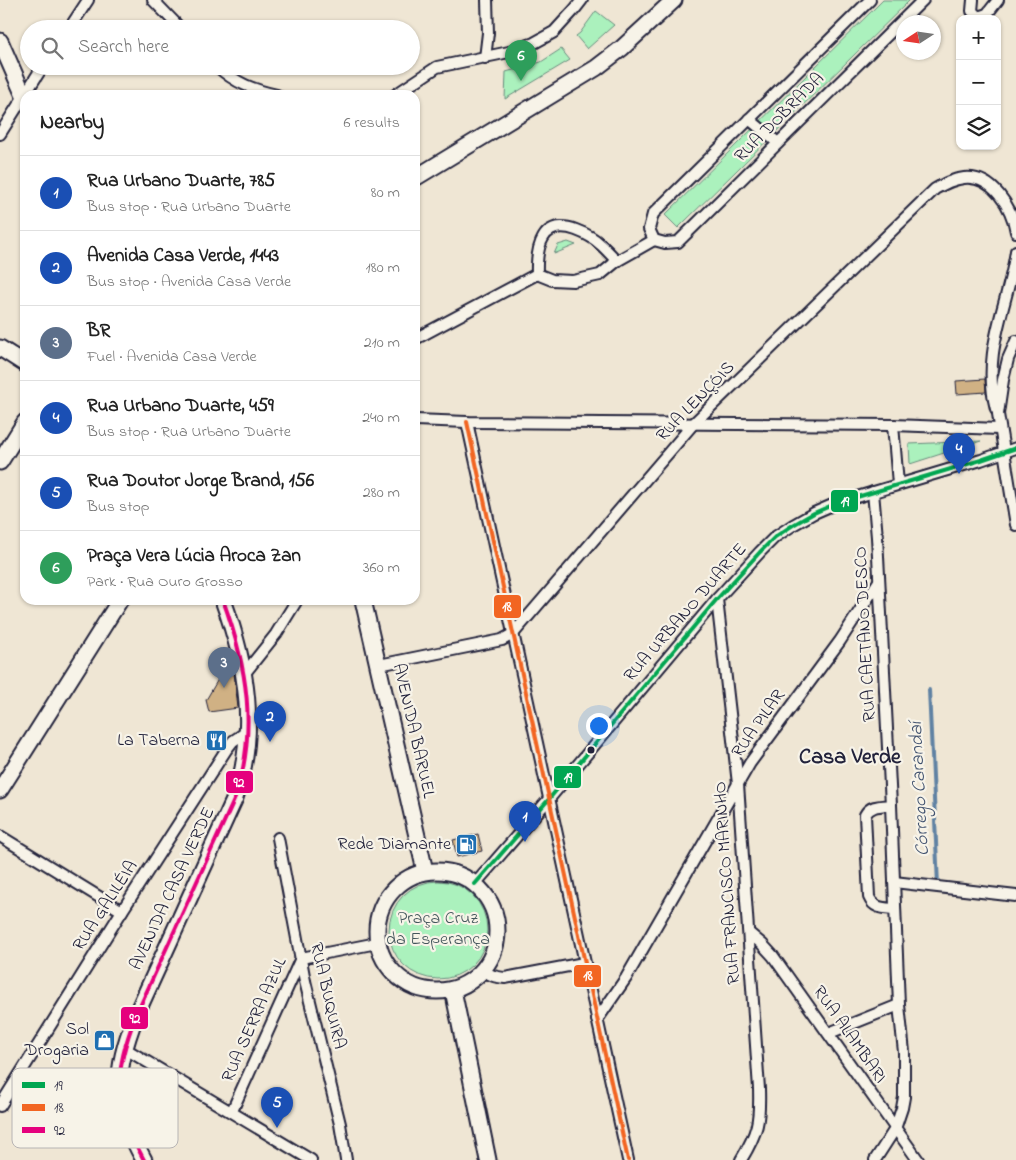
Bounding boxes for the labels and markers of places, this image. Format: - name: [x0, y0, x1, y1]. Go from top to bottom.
- pin: 6: [505, 40, 537, 81]
- pin: 4: [943, 433, 975, 474]
- pin: 3: [208, 647, 240, 688]
- pin: 2: [254, 701, 286, 742]
- place label: La Taberna: [117, 728, 200, 754]
- restaurant icon: La Taberna: [204, 729, 228, 753]
- unlabelled marker: [586, 745, 596, 755]
- pin: 1: [509, 801, 541, 842]
- place label: Rede Diamante: [337, 832, 452, 858]
- fuel station icon: Rede Diamante: [455, 833, 479, 857]
- place label: Sol Drogaria: [23, 1017, 89, 1065]
- shop icon: Sol Drogaria: [93, 1028, 117, 1052]
- pin: 5: [261, 1087, 293, 1128]

